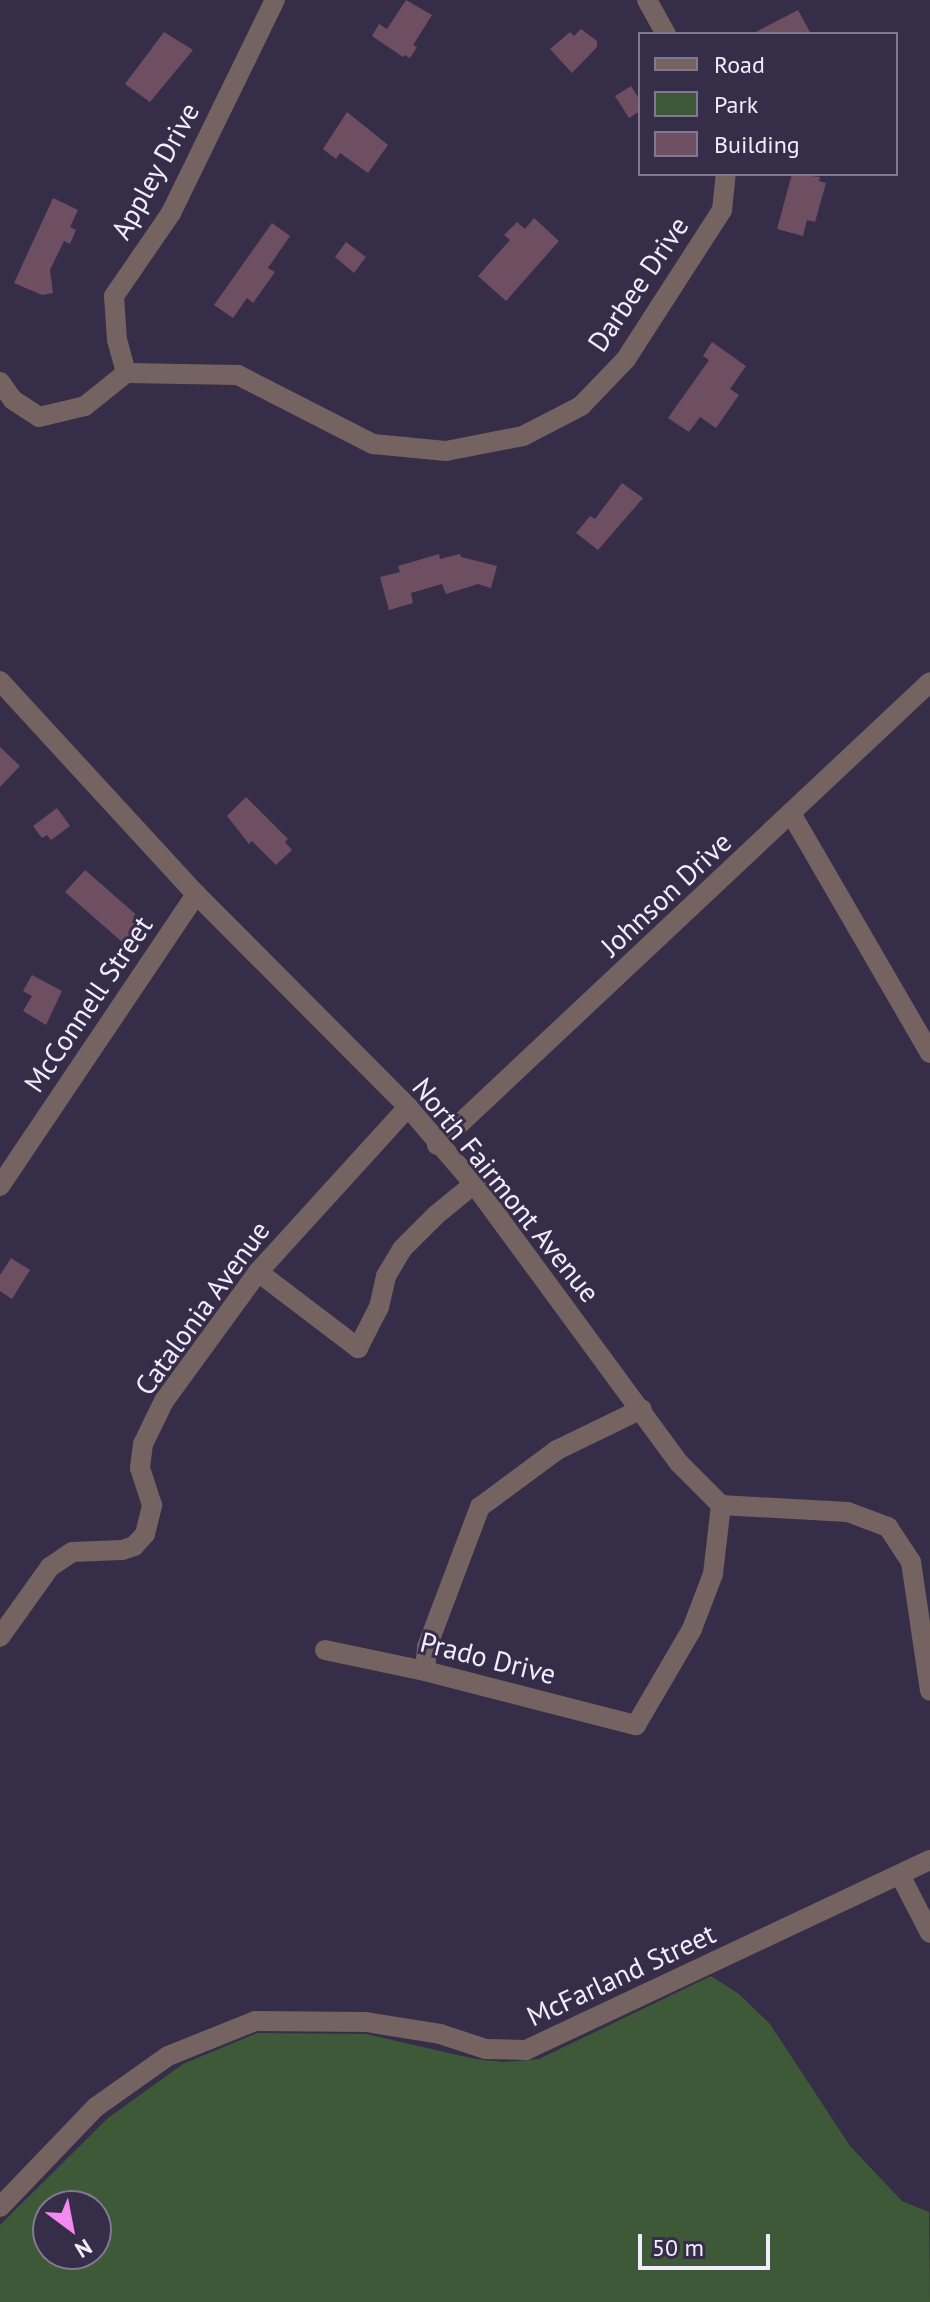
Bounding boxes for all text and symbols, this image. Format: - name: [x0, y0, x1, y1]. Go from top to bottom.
- legend: [638, 32, 898, 176]
- text: Road: [714, 49, 765, 80]
- text: Park: [714, 89, 758, 120]
- street label: Appley Drive: [104, 97, 206, 245]
- text: Building: [714, 129, 800, 160]
- street label: Darbee Drive: [581, 210, 695, 358]
- street label: Johnson Drive: [594, 825, 738, 963]
- street label: McConnell Street: [17, 910, 159, 1098]
- street label: North Fairmont Avenue: [405, 1071, 607, 1309]
- street label: Catalonia Avenue: [127, 1214, 277, 1402]
- street label: Prado Drive: [417, 1625, 559, 1691]
- street label: McFarland Street: [521, 1917, 721, 2033]
- north arrow: [32, 2190, 112, 2270]
- scale bar: [642, 2218, 774, 2268]
- text: 50 m: [652, 2232, 704, 2263]
- text: N: [70, 2233, 97, 2264]

